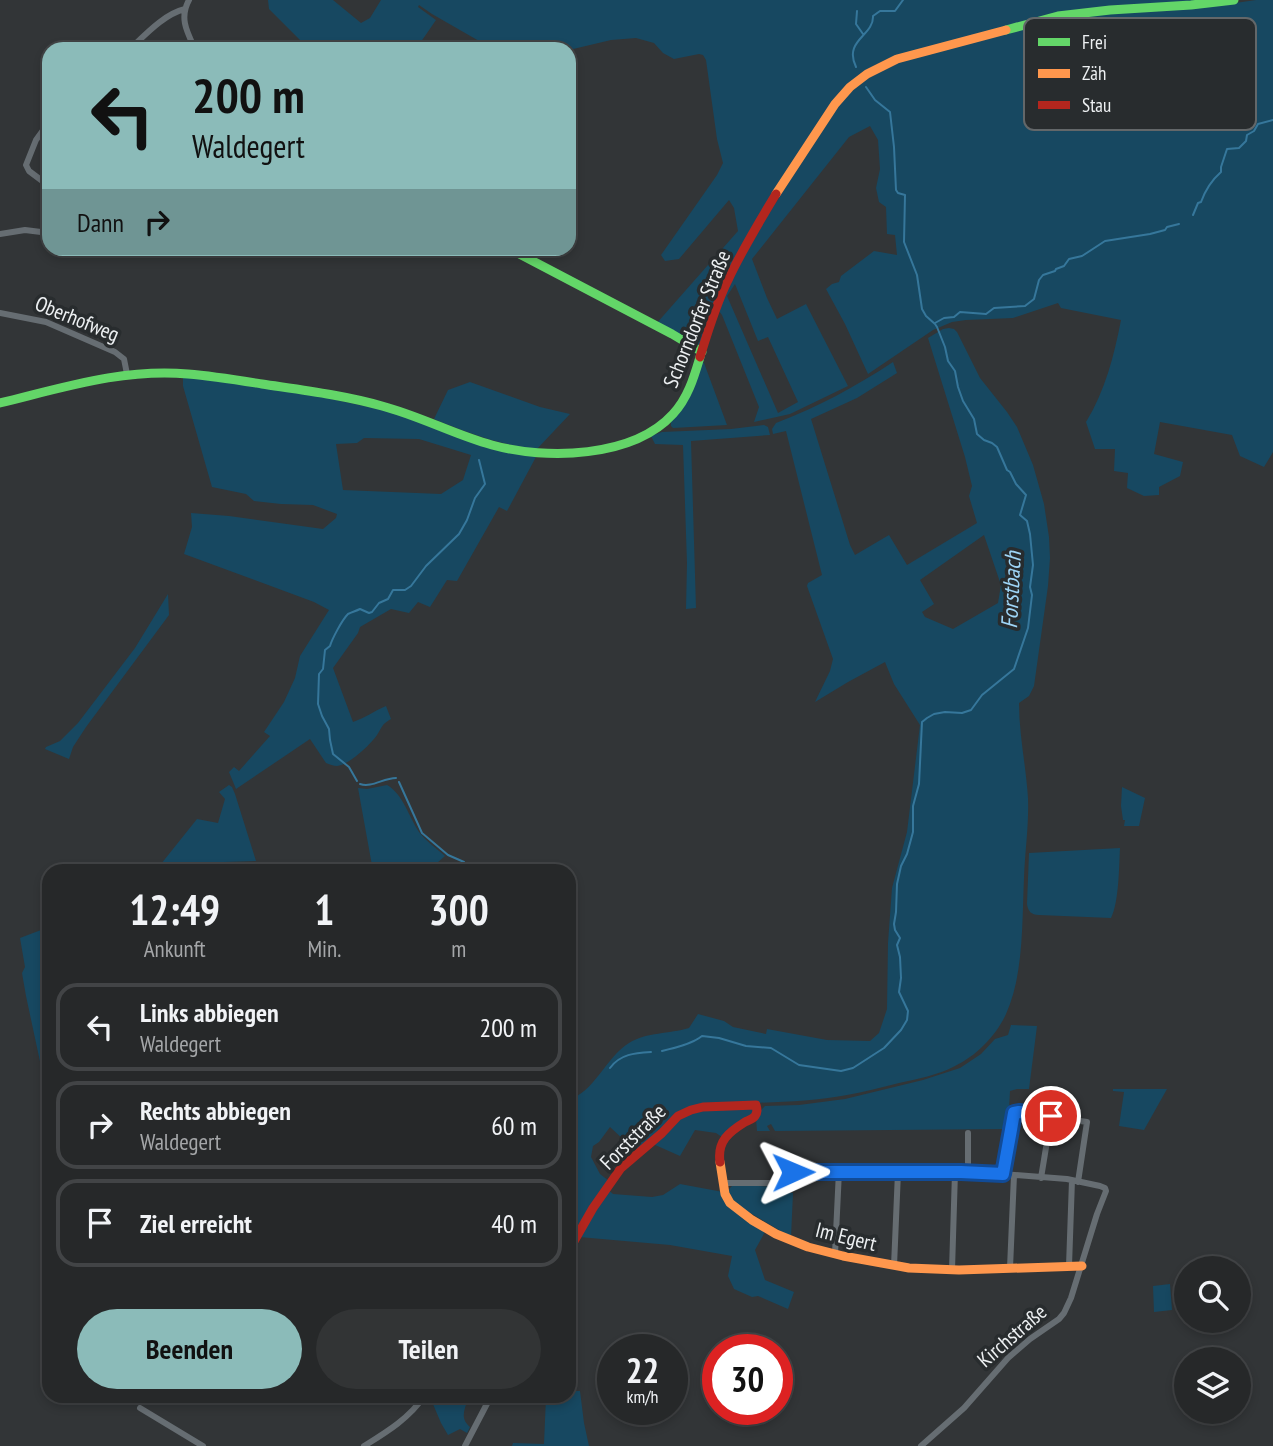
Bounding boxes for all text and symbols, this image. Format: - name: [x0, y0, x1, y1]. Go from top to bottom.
- legend: [1024, 18, 1256, 130]
- text: Frei: [1082, 30, 1107, 54]
- text: Zäh: [1082, 61, 1106, 85]
- text: 200 m: [192, 63, 305, 127]
- icon: left: [77, 70, 168, 161]
- text: Stau: [1082, 93, 1111, 117]
- text: Waldegert: [192, 125, 305, 167]
- icon: right: [138, 203, 176, 241]
- text: Dann: [77, 206, 124, 239]
- street label: Schorndorfer Straße: [657, 246, 736, 391]
- street label: Oberhofweg: [31, 289, 123, 348]
- water label: Forstbach: [994, 549, 1027, 629]
- text: 12:49: [129, 882, 220, 937]
- text: 1: [314, 882, 334, 937]
- text: 300: [429, 882, 489, 937]
- text: Ankunft: [144, 934, 206, 963]
- text: Min.: [307, 934, 341, 963]
- text: m: [451, 934, 466, 963]
- text: Links abbiegen: [140, 996, 279, 1029]
- icon: left: [81, 1008, 119, 1046]
- text: 200 m: [479, 1011, 537, 1044]
- text: Waldegert: [140, 1029, 221, 1058]
- pin: [1021, 1086, 1081, 1146]
- text: Rechts abbiegen: [140, 1094, 291, 1127]
- icon: arrive: [1032, 1097, 1070, 1135]
- street label: Forststraße: [594, 1098, 671, 1175]
- icon: right: [81, 1106, 119, 1144]
- text: 60 m: [491, 1109, 537, 1142]
- text: Waldegert: [140, 1127, 221, 1156]
- position arrow: [756, 1135, 830, 1209]
- icon: arrive: [81, 1204, 119, 1242]
- text: Ziel erreicht: [140, 1207, 252, 1240]
- text: 40 m: [491, 1207, 537, 1240]
- street label: Im Egert: [813, 1216, 880, 1257]
- map controls: [1174, 1256, 1251, 1424]
- button: search: [1174, 1256, 1251, 1333]
- street label: Kirchstraße: [971, 1298, 1052, 1373]
- button: Beenden: [77, 1309, 302, 1389]
- button: Teilen: [316, 1309, 541, 1389]
- speed limit sign: 30: [702, 1334, 793, 1425]
- text: 22: [626, 1347, 659, 1393]
- button: layers: [1174, 1347, 1251, 1424]
- text: km/h: [627, 1385, 658, 1408]

